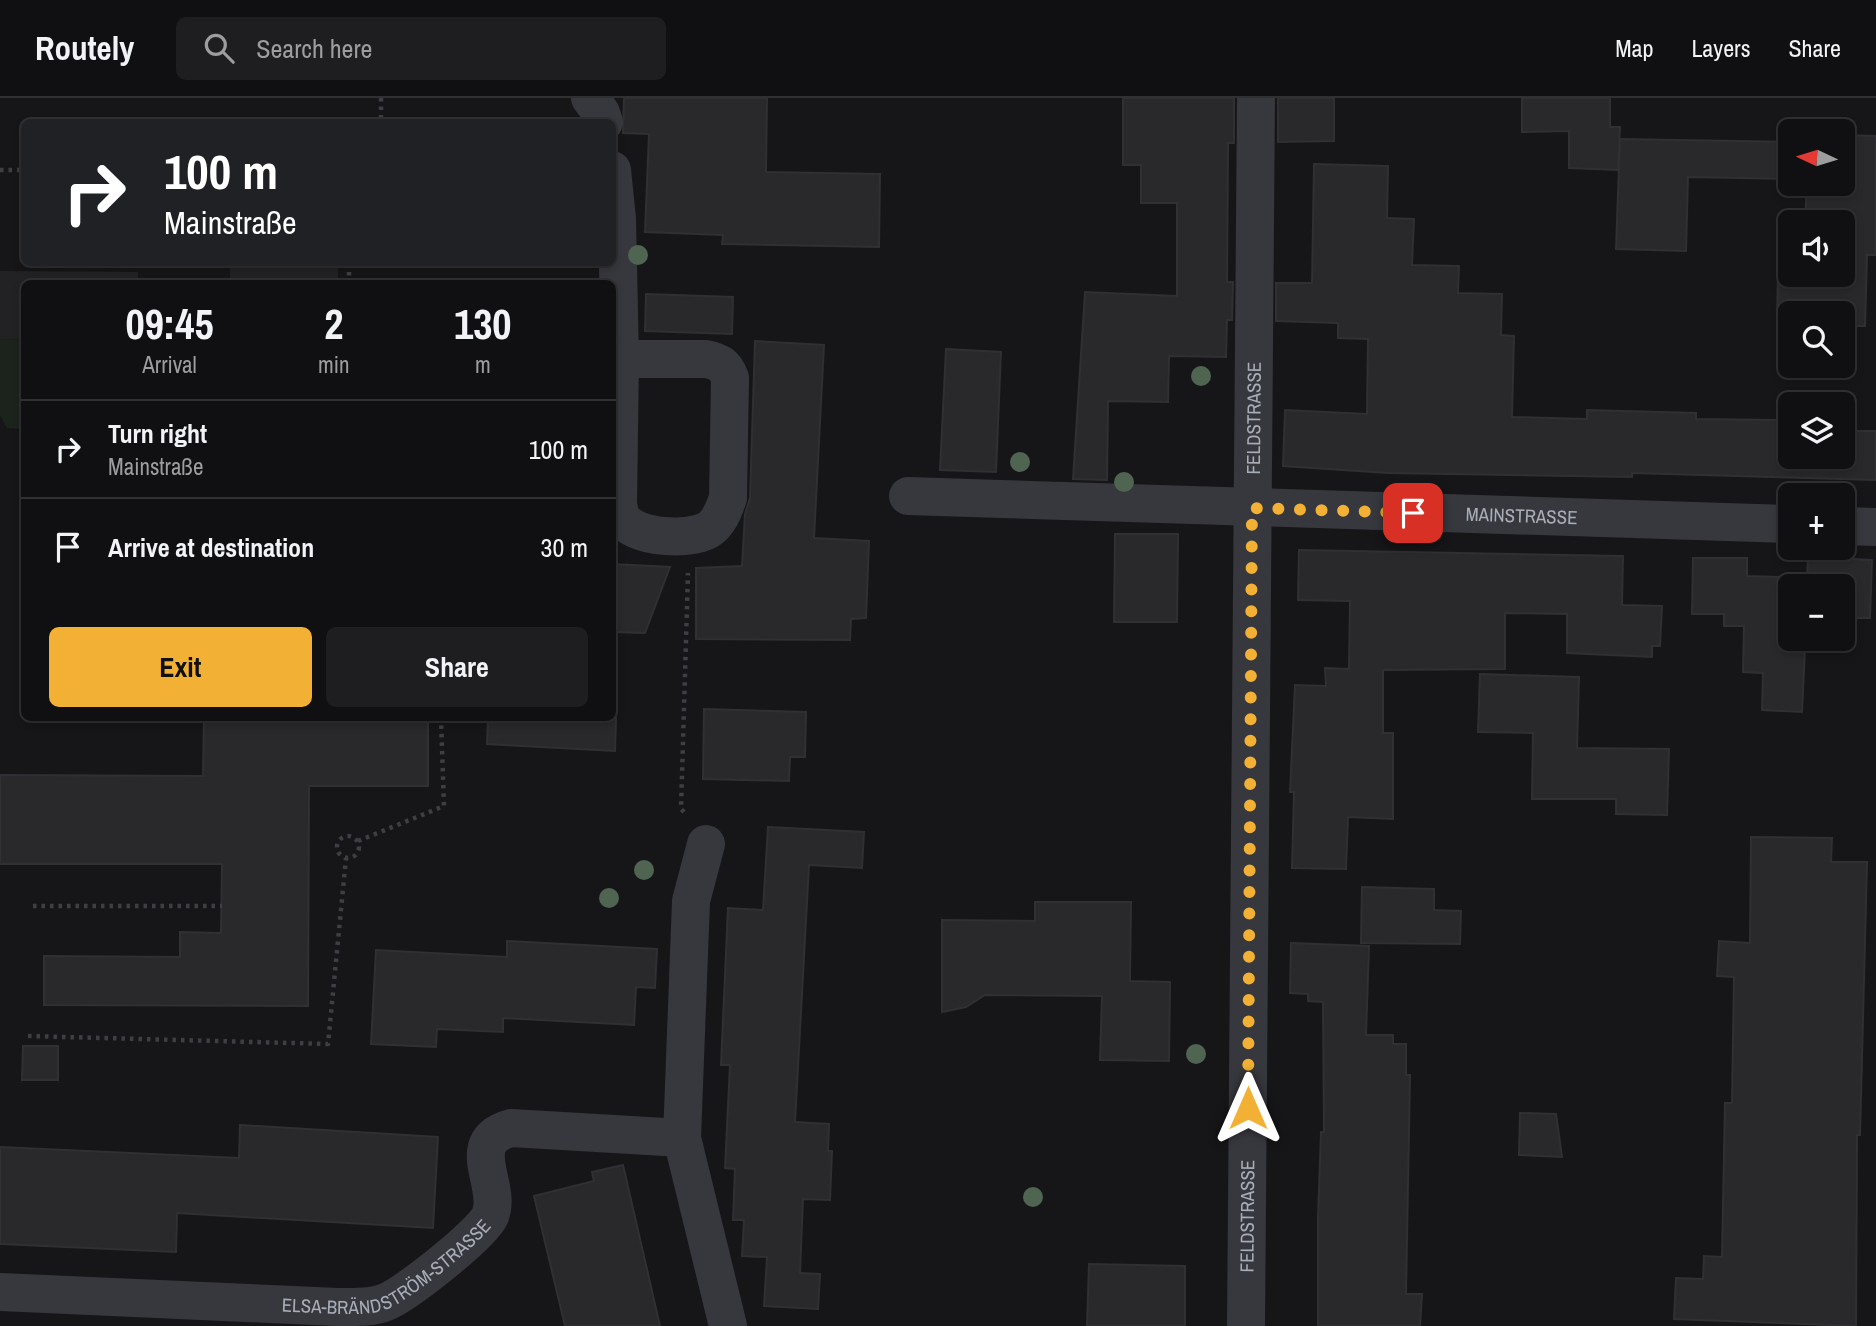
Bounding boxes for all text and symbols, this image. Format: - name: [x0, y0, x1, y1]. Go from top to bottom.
- search box: [176, 17, 666, 80]
- text: Routely: [35, 26, 134, 70]
- icon: search: [200, 29, 238, 67]
- text: Search here: [256, 31, 372, 66]
- text: Map: [1615, 32, 1653, 64]
- text: Layers: [1691, 32, 1750, 64]
- text: Share: [1788, 32, 1841, 64]
- north arrow: [1778, 119, 1855, 196]
- map controls: [1778, 119, 1855, 651]
- text: 100 m: [164, 138, 278, 204]
- icon: right: [49, 147, 140, 238]
- text: Mainstraße: [164, 201, 297, 244]
- button: sound: [1778, 210, 1855, 287]
- text: 09:45: [126, 296, 214, 352]
- text: 2: [324, 296, 343, 352]
- text: 130: [454, 296, 512, 352]
- button: search: [1778, 301, 1855, 378]
- text: Arrival: [142, 349, 197, 380]
- text: min: [318, 349, 350, 380]
- text: m: [475, 349, 491, 380]
- street label: FELDSTRASSE: [1240, 362, 1267, 474]
- button: layers: [1778, 392, 1855, 469]
- text: Turn right: [108, 416, 207, 451]
- icon: right: [49, 430, 87, 468]
- text: 100 m: [529, 432, 588, 467]
- text: Mainstraße: [108, 451, 203, 482]
- pin: [1383, 483, 1443, 543]
- button: +: [1778, 483, 1855, 560]
- icon: arrive: [1394, 494, 1432, 532]
- street label: MAINSTRASSE: [1465, 501, 1578, 530]
- icon: arrive: [49, 528, 87, 566]
- text: Arrive at destination: [108, 530, 314, 565]
- text: 30 m: [541, 530, 588, 565]
- button: −: [1778, 574, 1855, 651]
- button: Exit: [49, 627, 312, 707]
- button: Share: [326, 627, 588, 707]
- position arrow: [1211, 1071, 1285, 1145]
- street label: FELDSTRASSE: [1233, 1160, 1260, 1272]
- street label: ELSA-BRÄNDSTRÖM-STRASSE: [281, 1213, 496, 1320]

